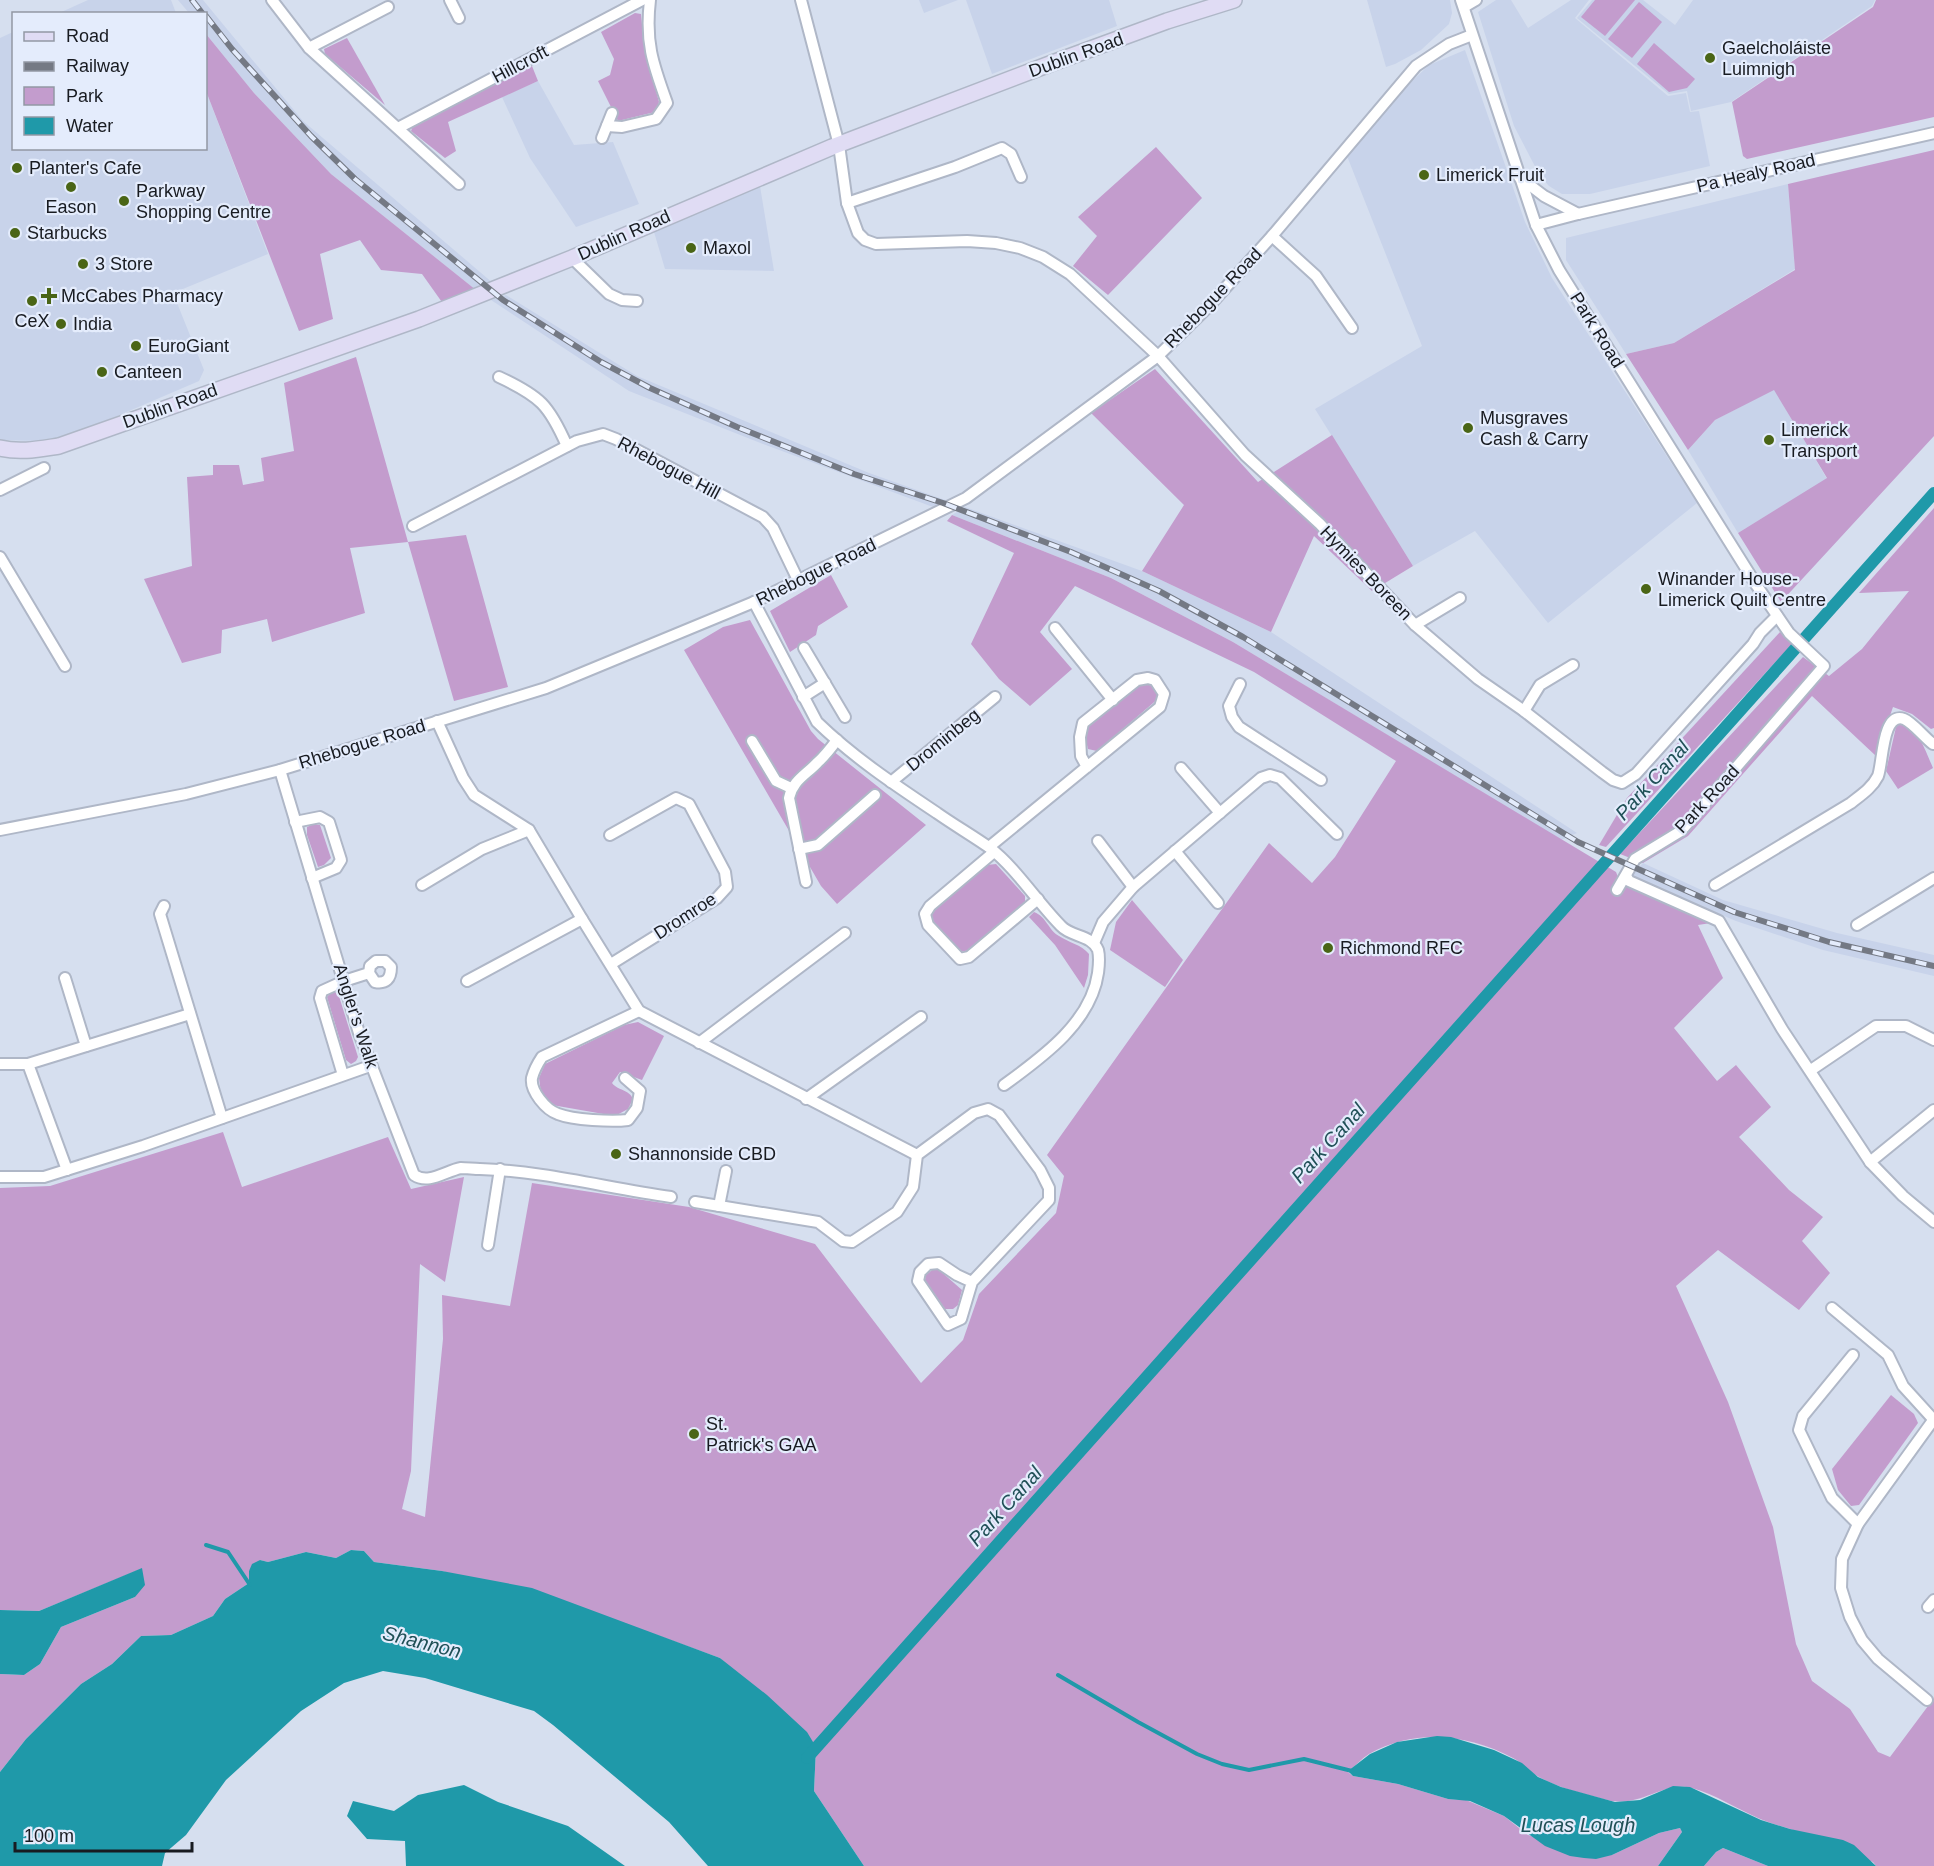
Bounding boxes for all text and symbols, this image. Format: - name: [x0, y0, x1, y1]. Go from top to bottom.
- legend: [12, 12, 207, 150]
- text: Road: [66, 26, 109, 46]
- street label: Dublin Road: [1026, 29, 1126, 81]
- place label: Gaelcholáiste Luimnigh: [1722, 38, 1831, 79]
- street label: Hillcroft: [489, 41, 551, 87]
- marker: Gaelcholáiste Luimnigh: [1703, 51, 1717, 65]
- text: Railway: [66, 56, 129, 76]
- text: Park: [66, 86, 104, 106]
- text: Water: [66, 116, 113, 136]
- street label: Pa Healy Road: [1695, 150, 1817, 196]
- place label: Planter's Cafe: [29, 158, 142, 178]
- marker: Planter's Cafe: [10, 161, 24, 175]
- place label: Limerick Fruit: [1436, 165, 1544, 185]
- marker: Limerick Fruit: [1417, 168, 1431, 182]
- marker: Eason: [64, 180, 78, 194]
- place label: Parkway Shopping Centre: [136, 181, 271, 222]
- marker: Parkway Shopping Centre: [117, 194, 131, 208]
- place label: Eason: [45, 197, 97, 217]
- street label: Dublin Road: [575, 206, 673, 264]
- place label: Starbucks: [27, 223, 107, 243]
- marker: Starbucks: [8, 226, 22, 240]
- place label: Maxol: [703, 238, 751, 258]
- marker: Maxol: [684, 241, 698, 255]
- street label: Rhebogue Road: [1160, 244, 1266, 352]
- place label: 3 Store: [95, 254, 153, 274]
- marker: 3 Store: [76, 257, 90, 271]
- place label: McCabes Pharmacy: [61, 286, 223, 306]
- marker: McCabes Pharmacy: [42, 289, 56, 303]
- street label: Park Road: [1566, 289, 1628, 371]
- marker: CeX: [25, 294, 39, 308]
- place label: CeX: [14, 311, 50, 331]
- place label: India: [73, 314, 113, 334]
- marker: India: [54, 317, 68, 331]
- place label: EuroGiant: [148, 336, 229, 356]
- marker: EuroGiant: [129, 339, 143, 353]
- place label: Canteen: [114, 362, 182, 382]
- marker: Canteen: [95, 365, 109, 379]
- street label: Dublin Road: [120, 380, 220, 432]
- place label: Musgraves Cash & Carry: [1480, 408, 1588, 449]
- place label: Limerick Transport: [1781, 420, 1857, 461]
- marker: Musgraves Cash & Carry: [1461, 421, 1475, 435]
- street label: Rhebogue Hill: [614, 433, 724, 503]
- marker: Limerick Transport: [1762, 433, 1776, 447]
- street label: Hymies Boreen: [1316, 522, 1416, 624]
- street label: Rhebogue Road: [753, 534, 879, 610]
- place label: Winander House- Limerick Quilt Centre: [1658, 569, 1826, 610]
- marker: Winander House- Limerick Quilt Centre: [1639, 582, 1653, 596]
- street label: Drominbeg: [902, 705, 984, 775]
- street label: Rhebogue Road: [296, 715, 428, 773]
- water label: Park Canal: [1611, 735, 1694, 824]
- street label: Park Road: [1671, 761, 1743, 837]
- street label: Dromroe: [650, 889, 720, 943]
- place label: Richmond RFC: [1340, 938, 1463, 958]
- marker: Richmond RFC: [1321, 941, 1335, 955]
- street label: Angler's Walk: [330, 961, 383, 1072]
- water label: Park Canal: [1287, 1098, 1370, 1187]
- place label: Shannonside CBD: [628, 1144, 776, 1164]
- marker: Shannonside CBD: [609, 1147, 623, 1161]
- place label: St. Patrick's GAA: [706, 1414, 816, 1455]
- marker: St. Patrick's GAA: [687, 1427, 701, 1441]
- water label: Park Canal: [964, 1461, 1047, 1550]
- water label: Shannon: [380, 1622, 464, 1662]
- water label: Lucas Lough: [1521, 1814, 1635, 1836]
- scale bar: [15, 1815, 192, 1853]
- text: 100 m: [24, 1826, 74, 1846]

